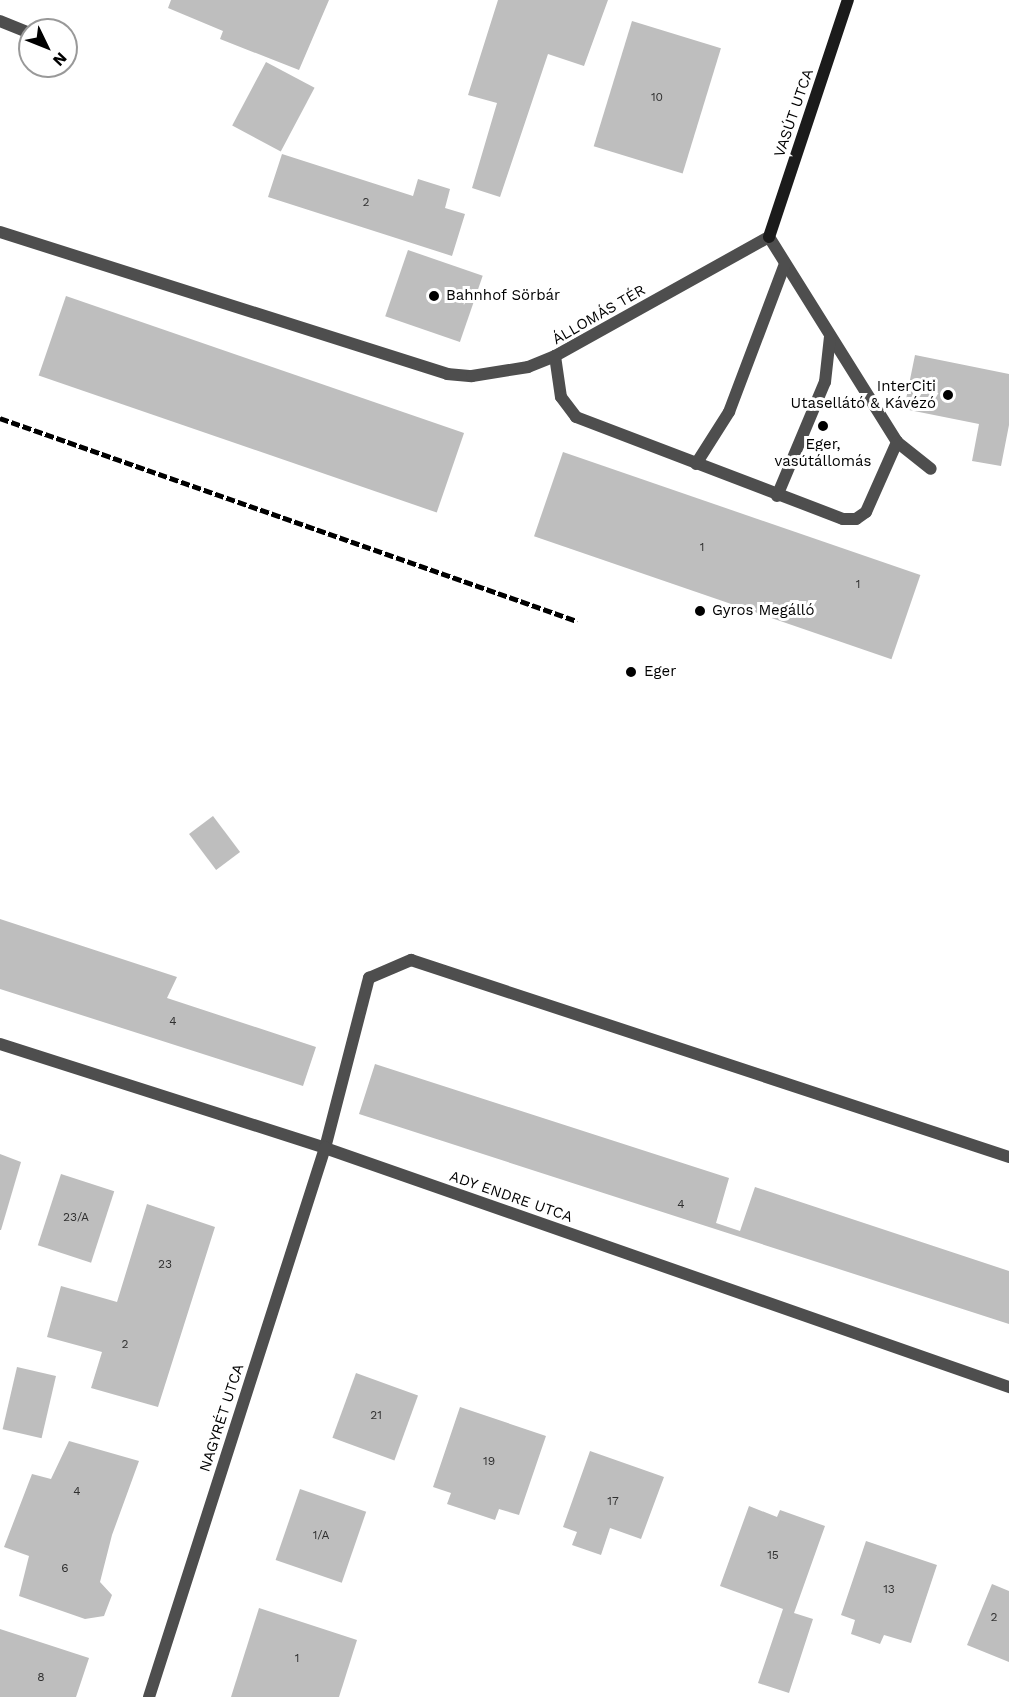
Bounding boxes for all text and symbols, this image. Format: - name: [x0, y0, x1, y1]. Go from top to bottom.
- north arrow: [18, 18, 78, 78]
- text: N: [49, 48, 71, 70]
- street label: VASÚT UTCA: [770, 66, 818, 160]
- house number: 10: [651, 91, 663, 105]
- house number: 2: [363, 196, 369, 210]
- street label: ÁLLOMÁS TÉR: [549, 281, 649, 349]
- place label: Bahnhof Sörbár: [446, 287, 561, 305]
- marker: Bahnhof Sörbár: [427, 289, 441, 303]
- place label: InterCiti Utasellátó & Kávézó: [791, 377, 936, 412]
- marker: InterCiti Utasellátó & Kávézó: [941, 388, 955, 402]
- marker: Eger, vasútállomás: [816, 419, 830, 433]
- place label: Eger, vasútállomás: [775, 435, 871, 470]
- house number: 1: [700, 541, 704, 555]
- house number: 1: [856, 578, 860, 592]
- place label: Gyros Megálló: [712, 602, 814, 620]
- marker: Gyros Megálló: [693, 604, 707, 618]
- marker: Eger: [622, 663, 640, 681]
- place label: Eger: [644, 663, 676, 681]
- house number: 4: [169, 1015, 177, 1029]
- street label: ADY ENDRE UTCA: [447, 1167, 575, 1227]
- house number: 4: [677, 1198, 685, 1212]
- house number: 23/A: [63, 1211, 89, 1225]
- house number: 23: [158, 1258, 172, 1272]
- house number: 2: [122, 1338, 128, 1352]
- street label: NAGYRÉT UTCA: [196, 1362, 248, 1474]
- house number: 21: [370, 1409, 382, 1423]
- house number: 19: [483, 1455, 495, 1469]
- house number: 4: [73, 1485, 81, 1499]
- house number: 17: [607, 1495, 619, 1509]
- house number: 1/A: [313, 1529, 329, 1543]
- house number: 15: [767, 1549, 779, 1563]
- house number: 6: [61, 1562, 69, 1576]
- house number: 13: [883, 1583, 895, 1597]
- house number: 2: [991, 1611, 997, 1625]
- house number: 1: [295, 1652, 299, 1666]
- house number: 8: [37, 1671, 45, 1685]

